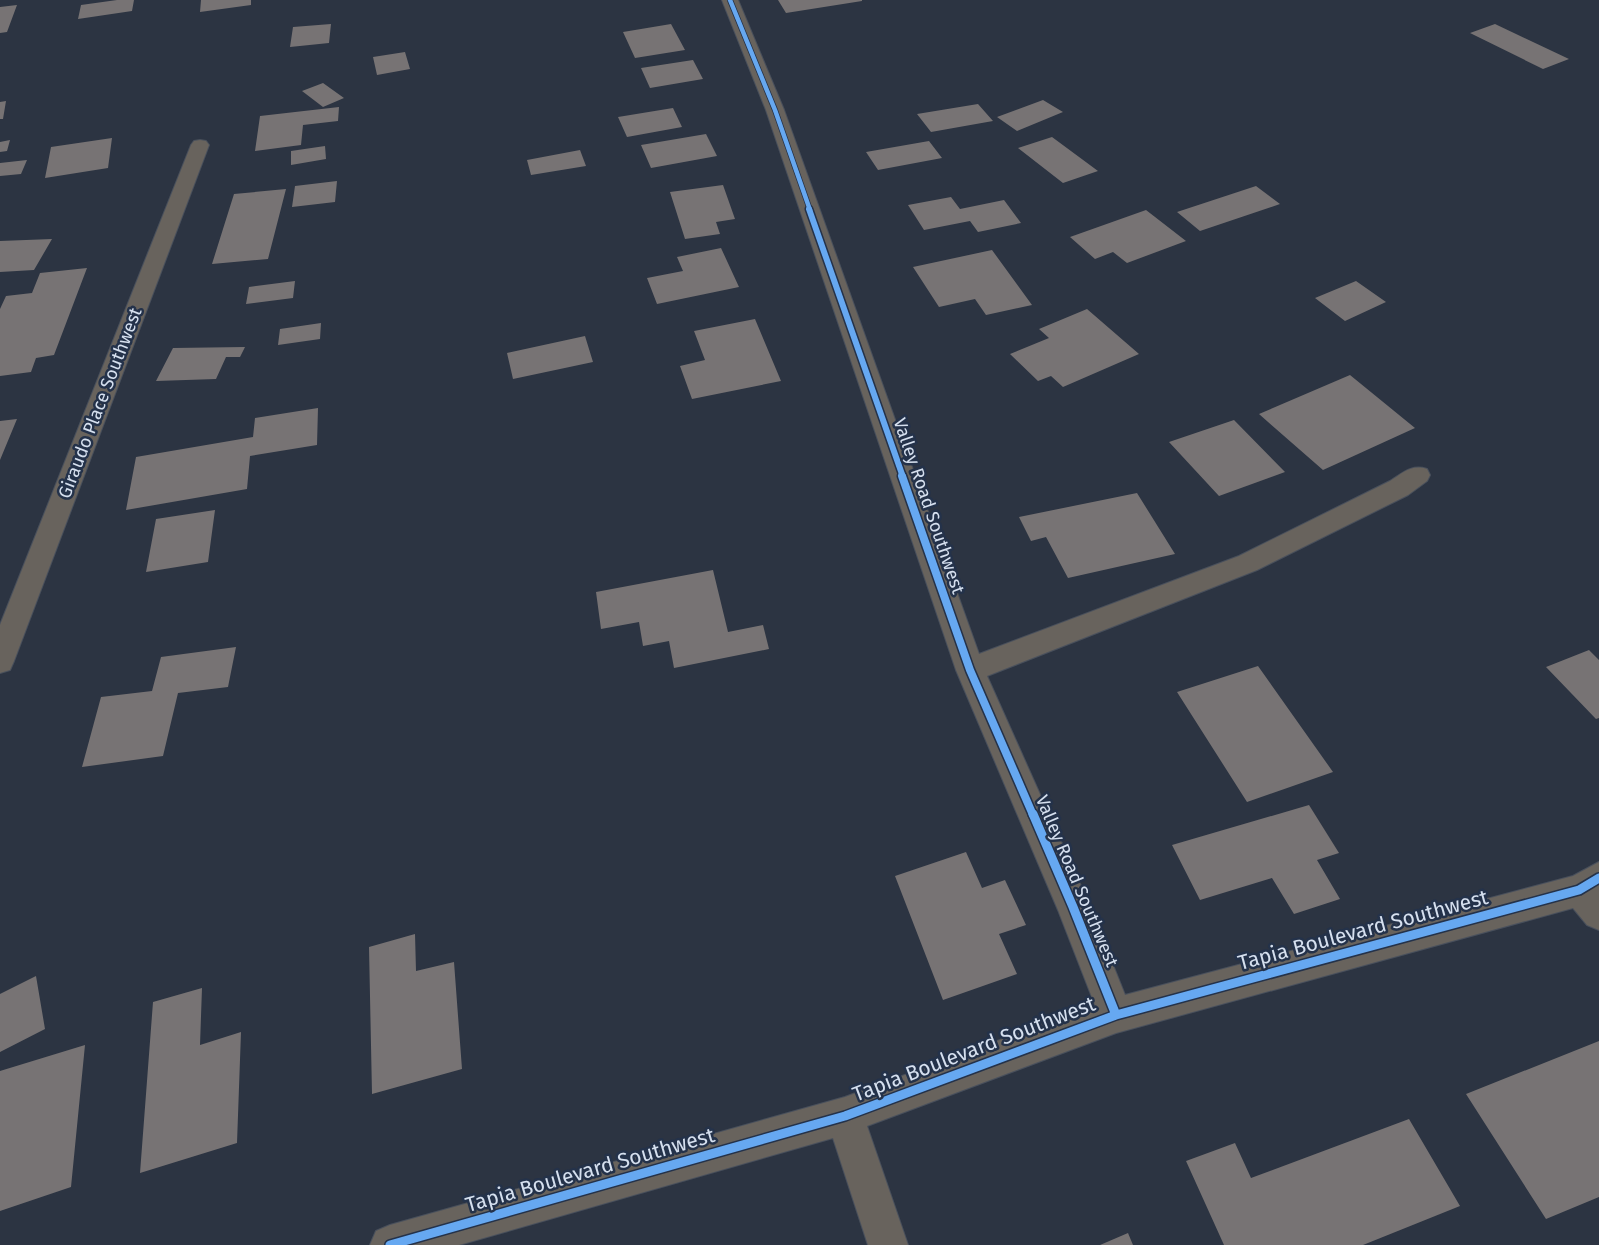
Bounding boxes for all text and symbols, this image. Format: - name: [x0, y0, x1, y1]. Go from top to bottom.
- street label: Giraudo Place Southwest: [53, 304, 147, 502]
- street label: Valley Road Southwest: [889, 415, 970, 597]
- street label: Valley Road Southwest: [1031, 792, 1123, 971]
- street label: Tapia Boulevard Southwest: [1235, 884, 1491, 976]
- street label: Tapia Boulevard Southwest: [849, 990, 1099, 1107]
- street label: Tapia Boulevard Southwest: [462, 1122, 718, 1218]

